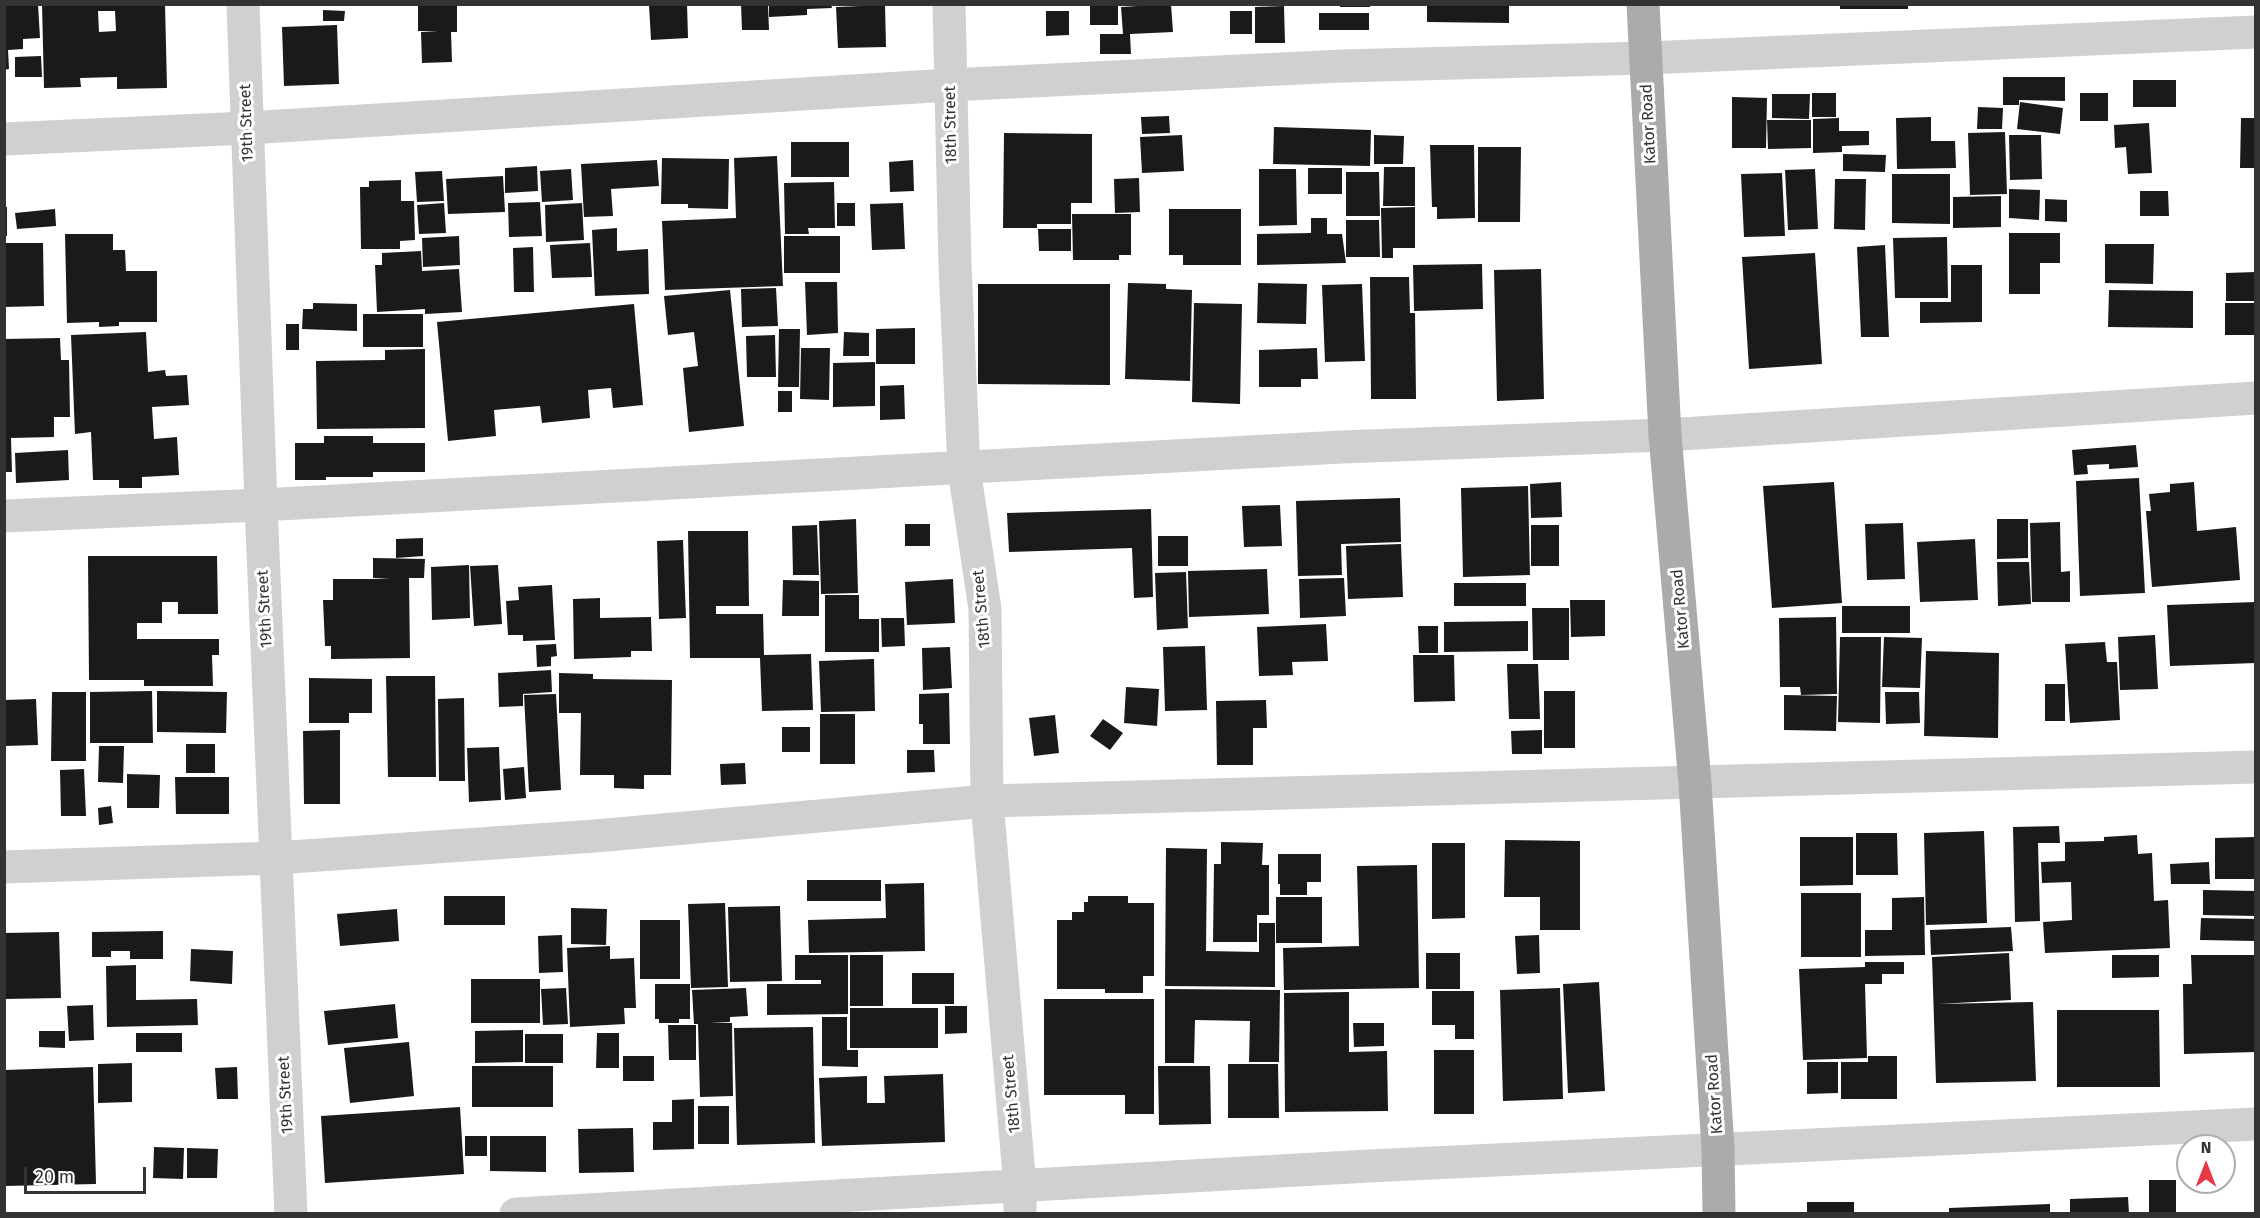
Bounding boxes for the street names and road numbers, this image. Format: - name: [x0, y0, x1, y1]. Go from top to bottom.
- street label: Kator Road: [1637, 83, 1661, 165]
- street label: 19th Street: [236, 84, 258, 162]
- street label: 18th Street: [941, 86, 961, 164]
- street label: Kator Road: [1668, 568, 1694, 650]
- street label: 19th Street: [253, 569, 277, 649]
- street label: 18th Street: [969, 569, 995, 649]
- street label: Kator Road: [1703, 1053, 1727, 1135]
- street label: 18th Street: [999, 1054, 1025, 1134]
- street label: 19th Street: [274, 1055, 298, 1135]

